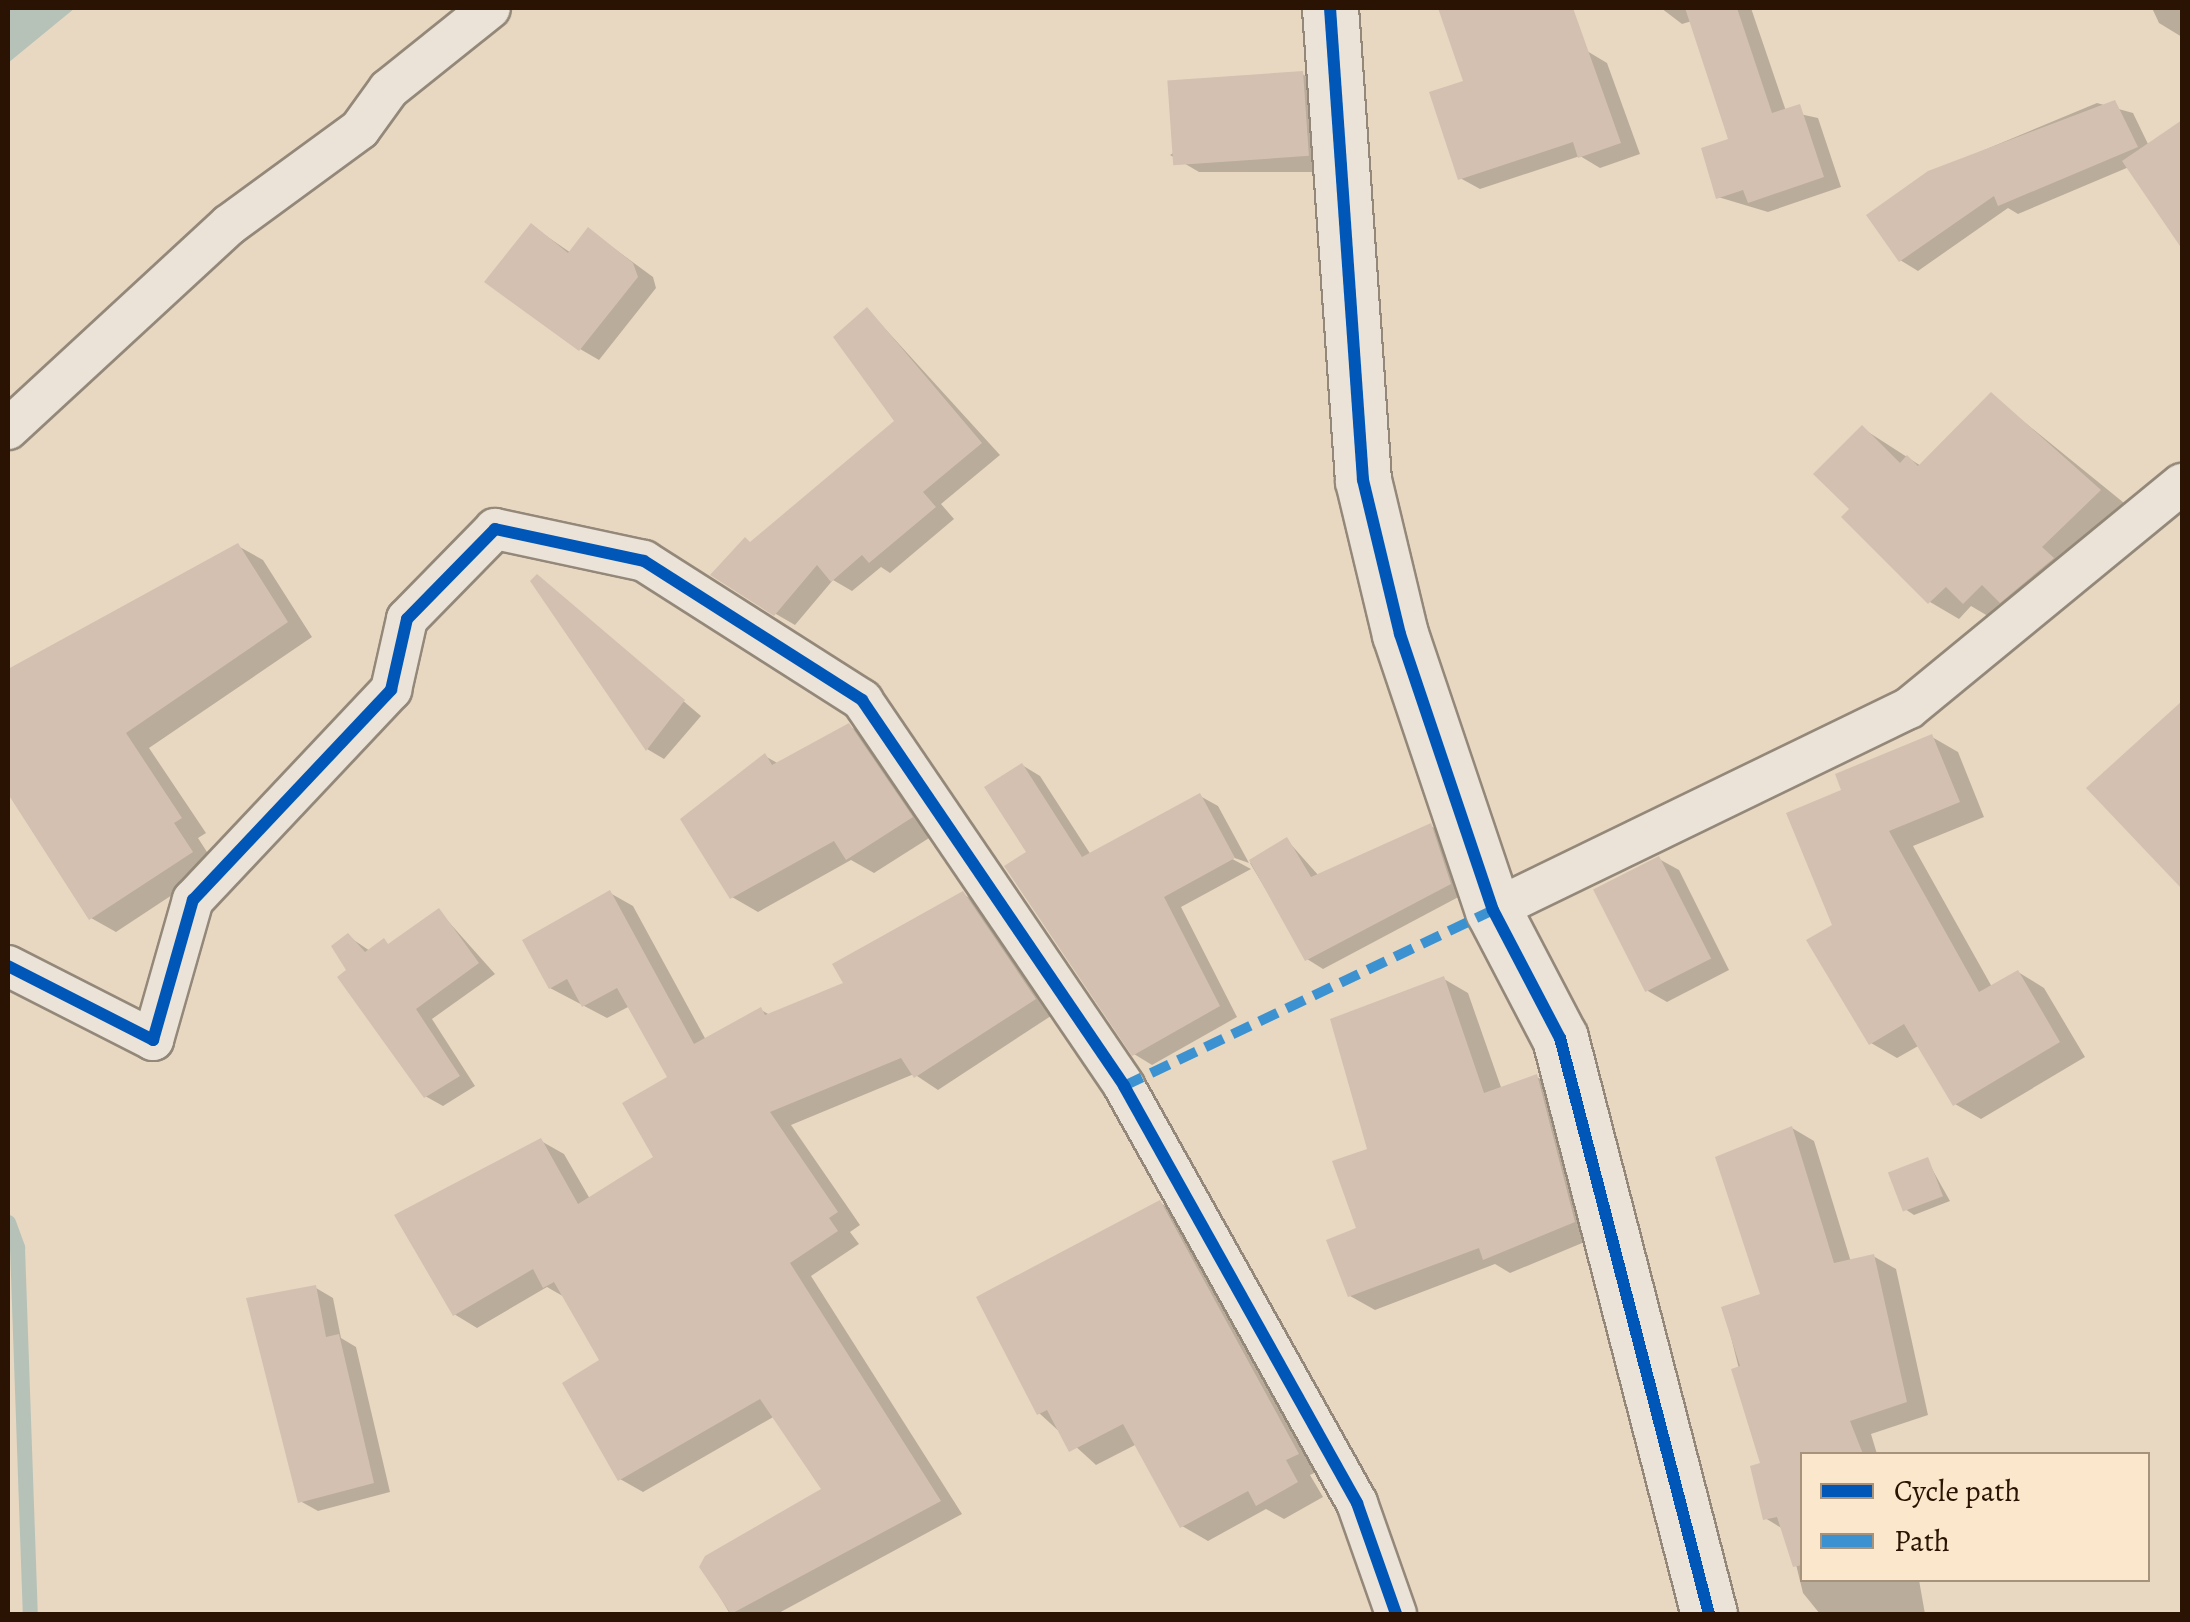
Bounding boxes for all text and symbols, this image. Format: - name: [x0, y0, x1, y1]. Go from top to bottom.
- legend: [1800, 1452, 2150, 1582]
- text: Cycle path: [1894, 1471, 2021, 1511]
- text: Path: [1894, 1521, 1950, 1561]

